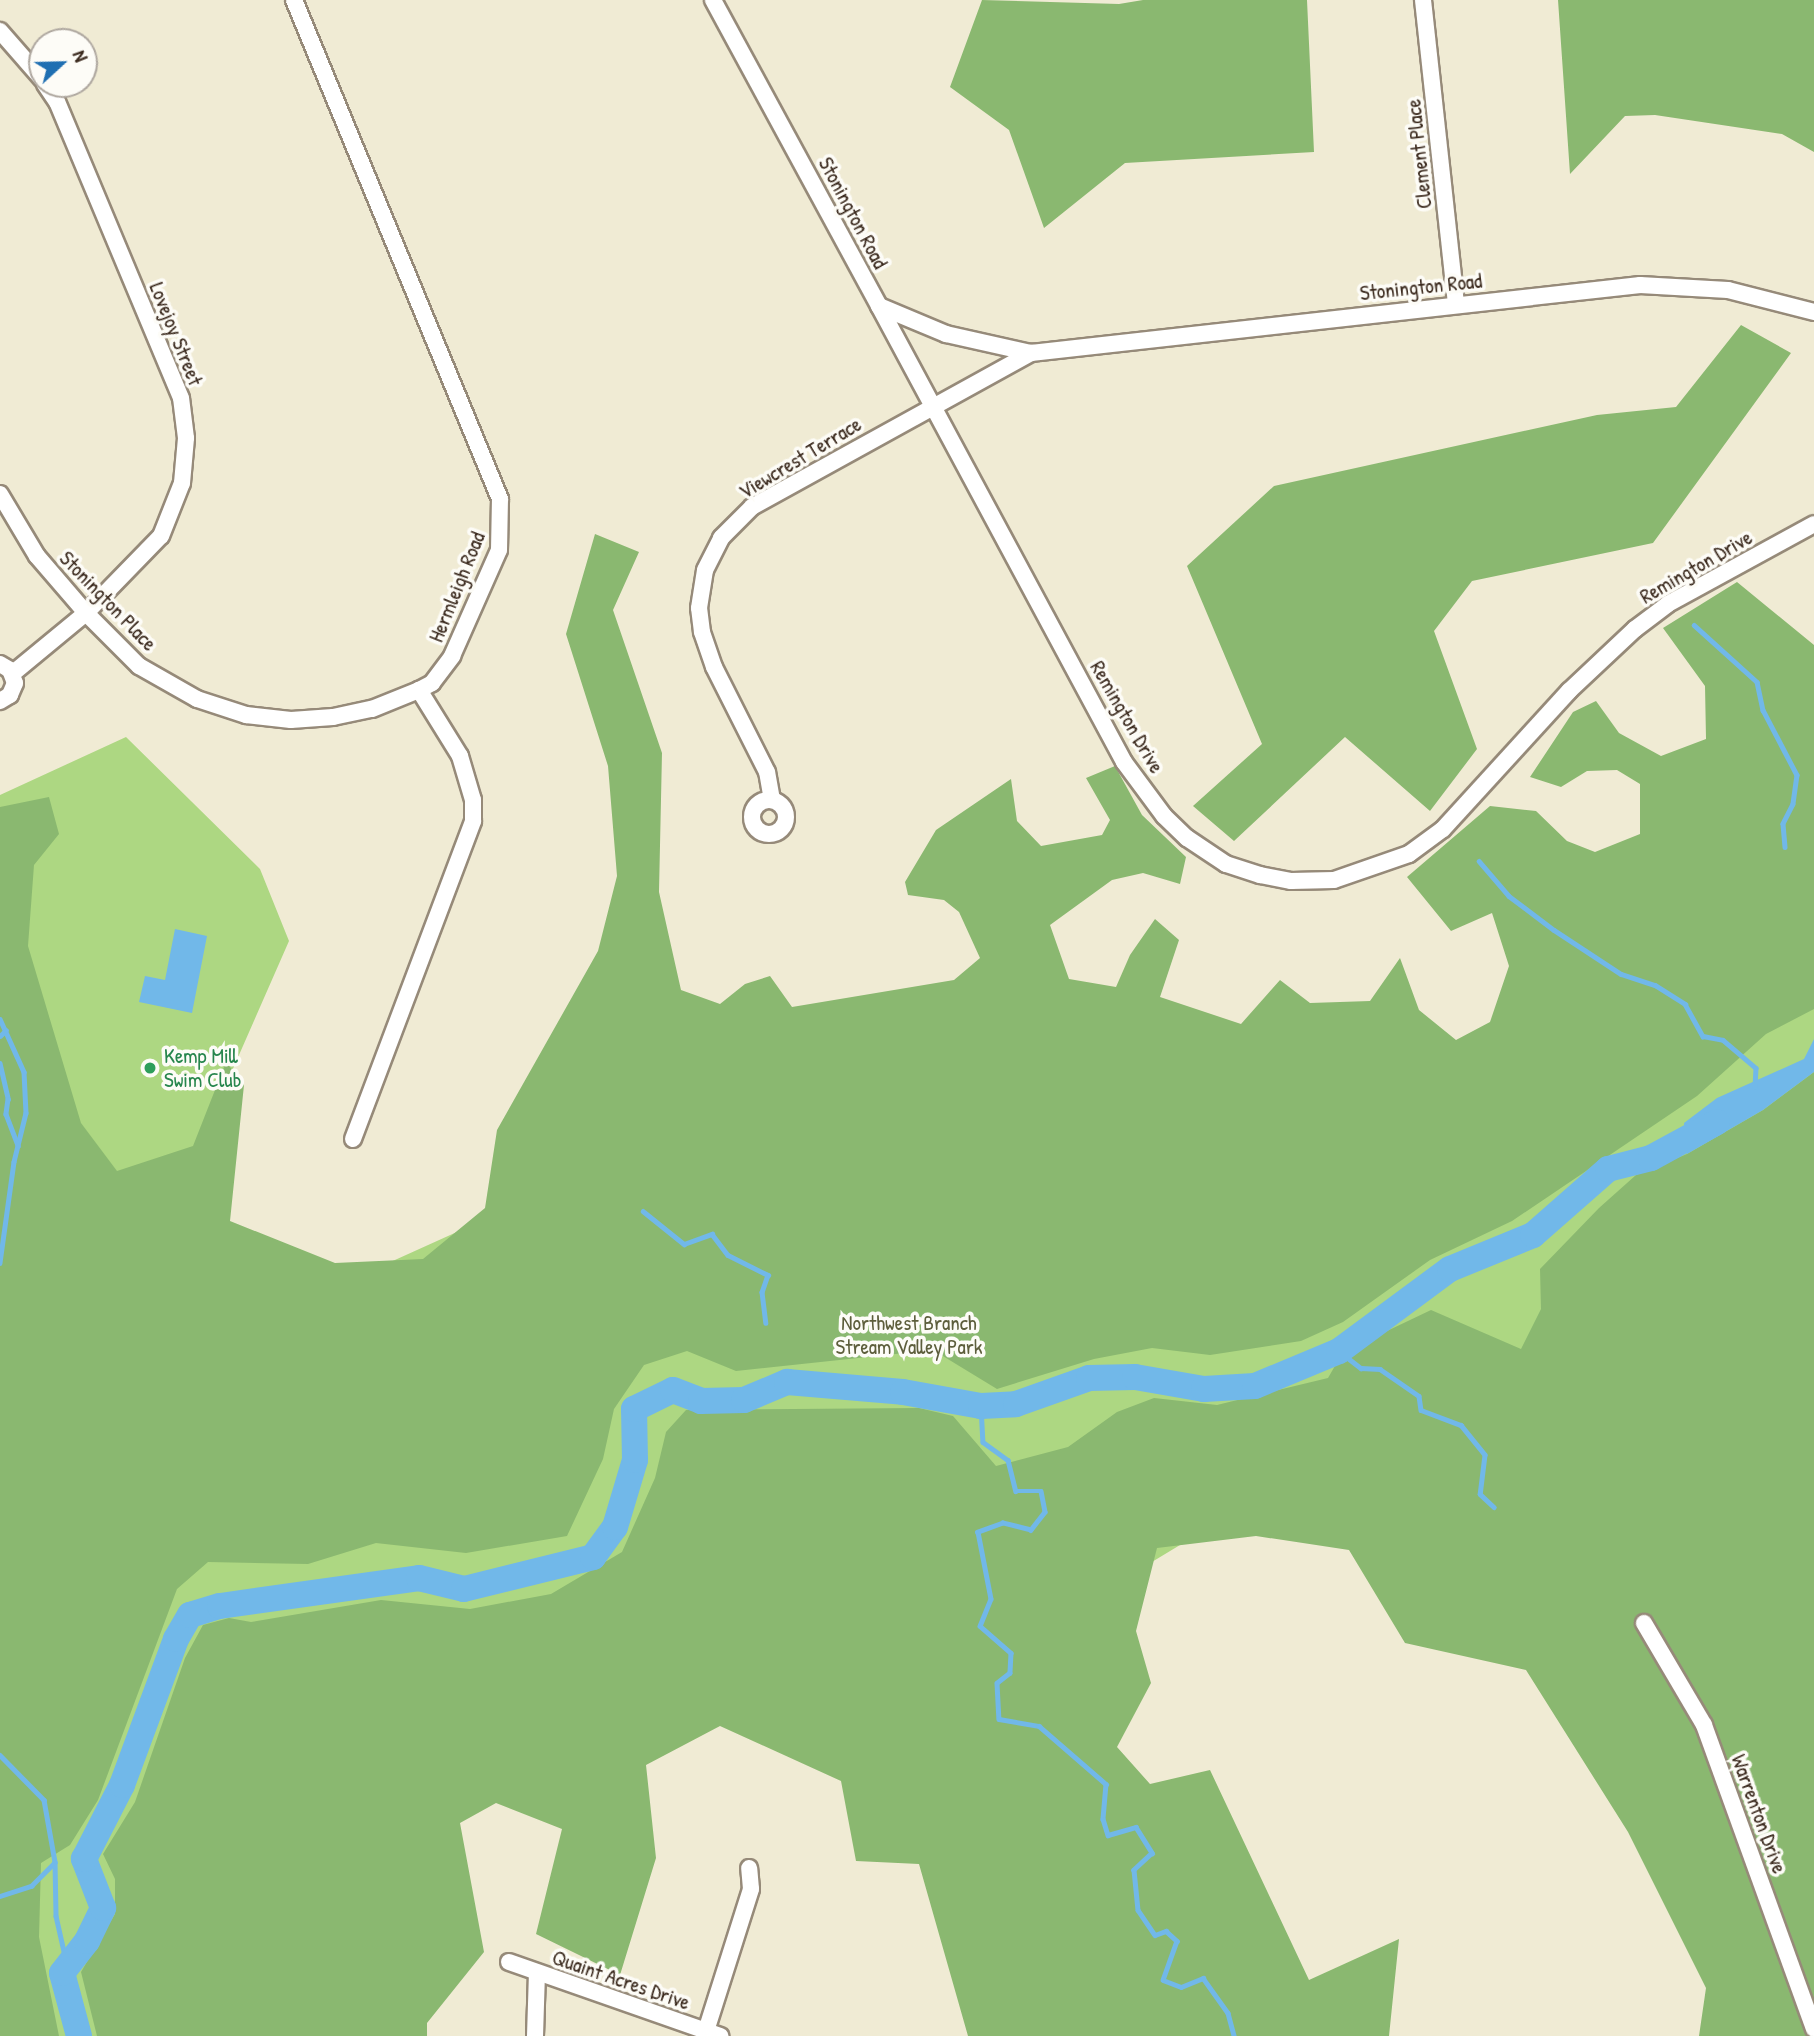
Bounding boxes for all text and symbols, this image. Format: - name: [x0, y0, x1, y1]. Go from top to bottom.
- north arrow: [28, 28, 98, 98]
- text: N: [67, 46, 95, 65]
- street label: Clement Place: [1401, 98, 1437, 210]
- street label: Stonington Road: [813, 153, 893, 273]
- street label: Stonington Road: [1359, 268, 1483, 306]
- street label: Lovejoy Street: [144, 279, 208, 389]
- street label: Viewcrest Terrace: [734, 412, 866, 504]
- street label: Remington Drive: [1635, 525, 1757, 609]
- street label: Hermleigh Road: [423, 528, 491, 646]
- street label: Stonington Place: [54, 546, 162, 656]
- street label: Remington Drive: [1085, 656, 1169, 778]
- place label: Kemp Mill Swim Club: [164, 1043, 241, 1093]
- marker: Kemp Mill Swim Club: [142, 1060, 158, 1076]
- park label: Northwest Branch Stream Valley Park: [836, 1310, 982, 1360]
- street label: Warrenton Drive: [1726, 1751, 1792, 1877]
- street label: Quaint Acres Drive: [549, 1945, 693, 2015]

